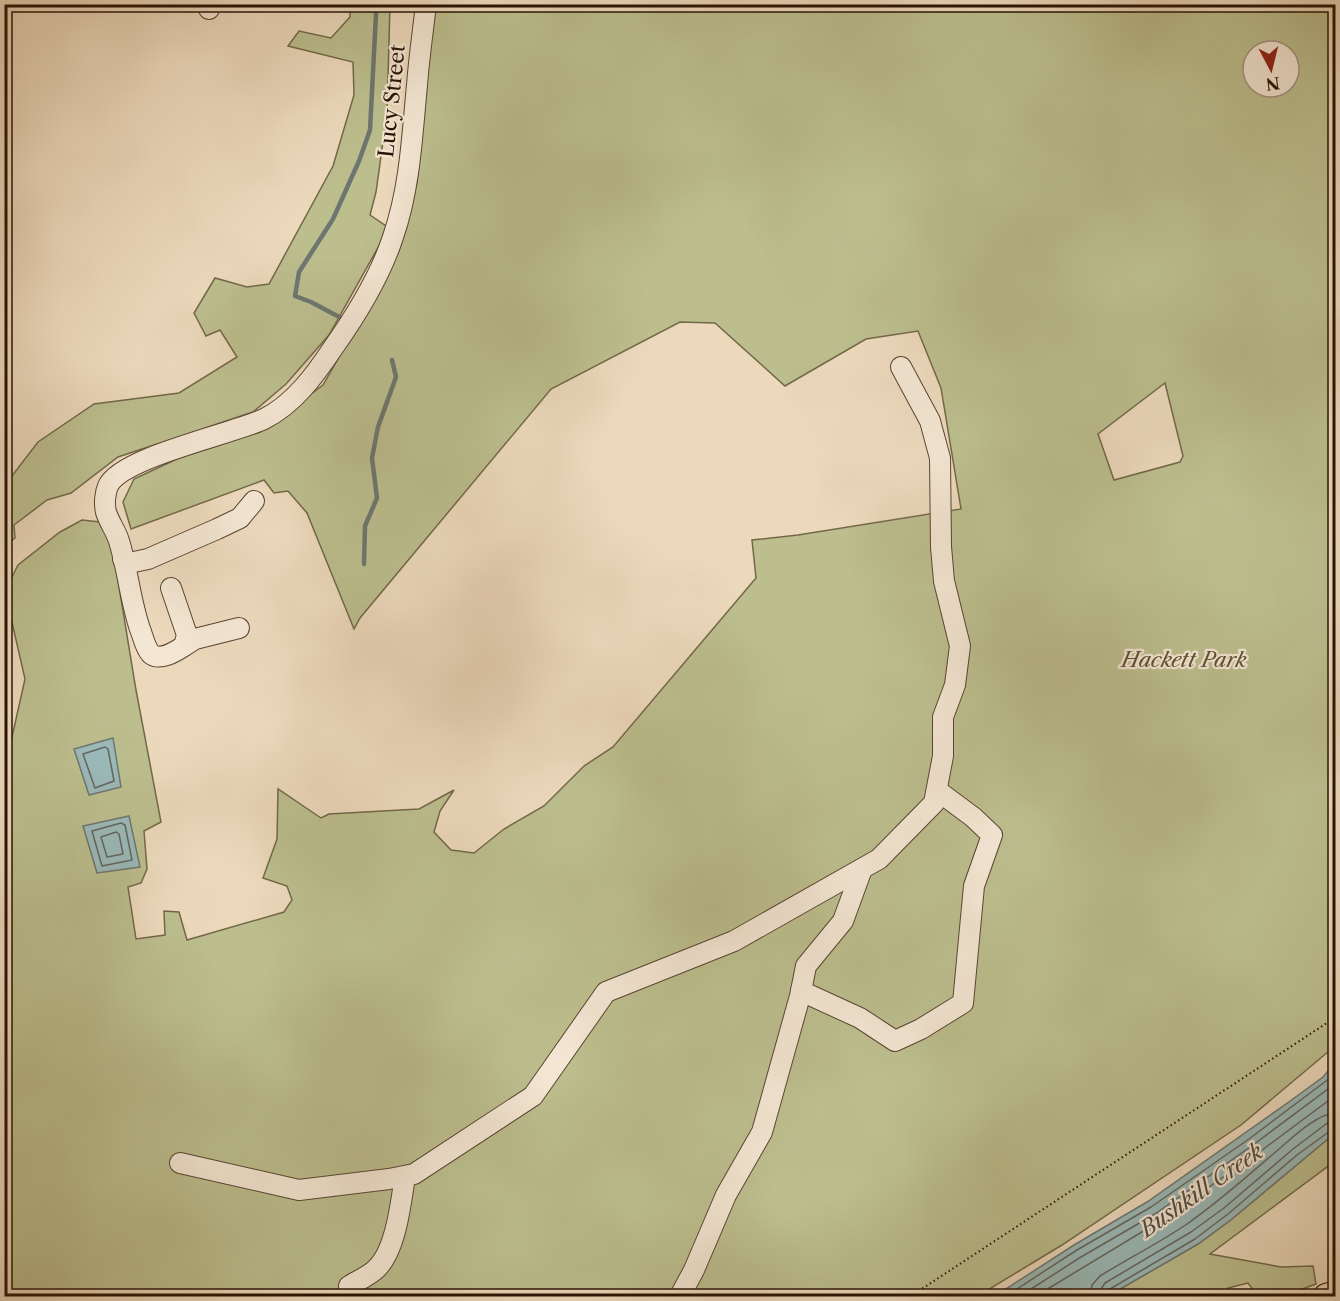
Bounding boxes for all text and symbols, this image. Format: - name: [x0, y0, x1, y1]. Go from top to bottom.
- north arrow: [1241, 39, 1301, 99]
- street label: Lucy Street: [373, 43, 410, 159]
- text: N: [1265, 73, 1281, 95]
- park label: Hackett Park: [1119, 647, 1247, 672]
- water label: Bushkill Creek: [1133, 1138, 1269, 1244]

